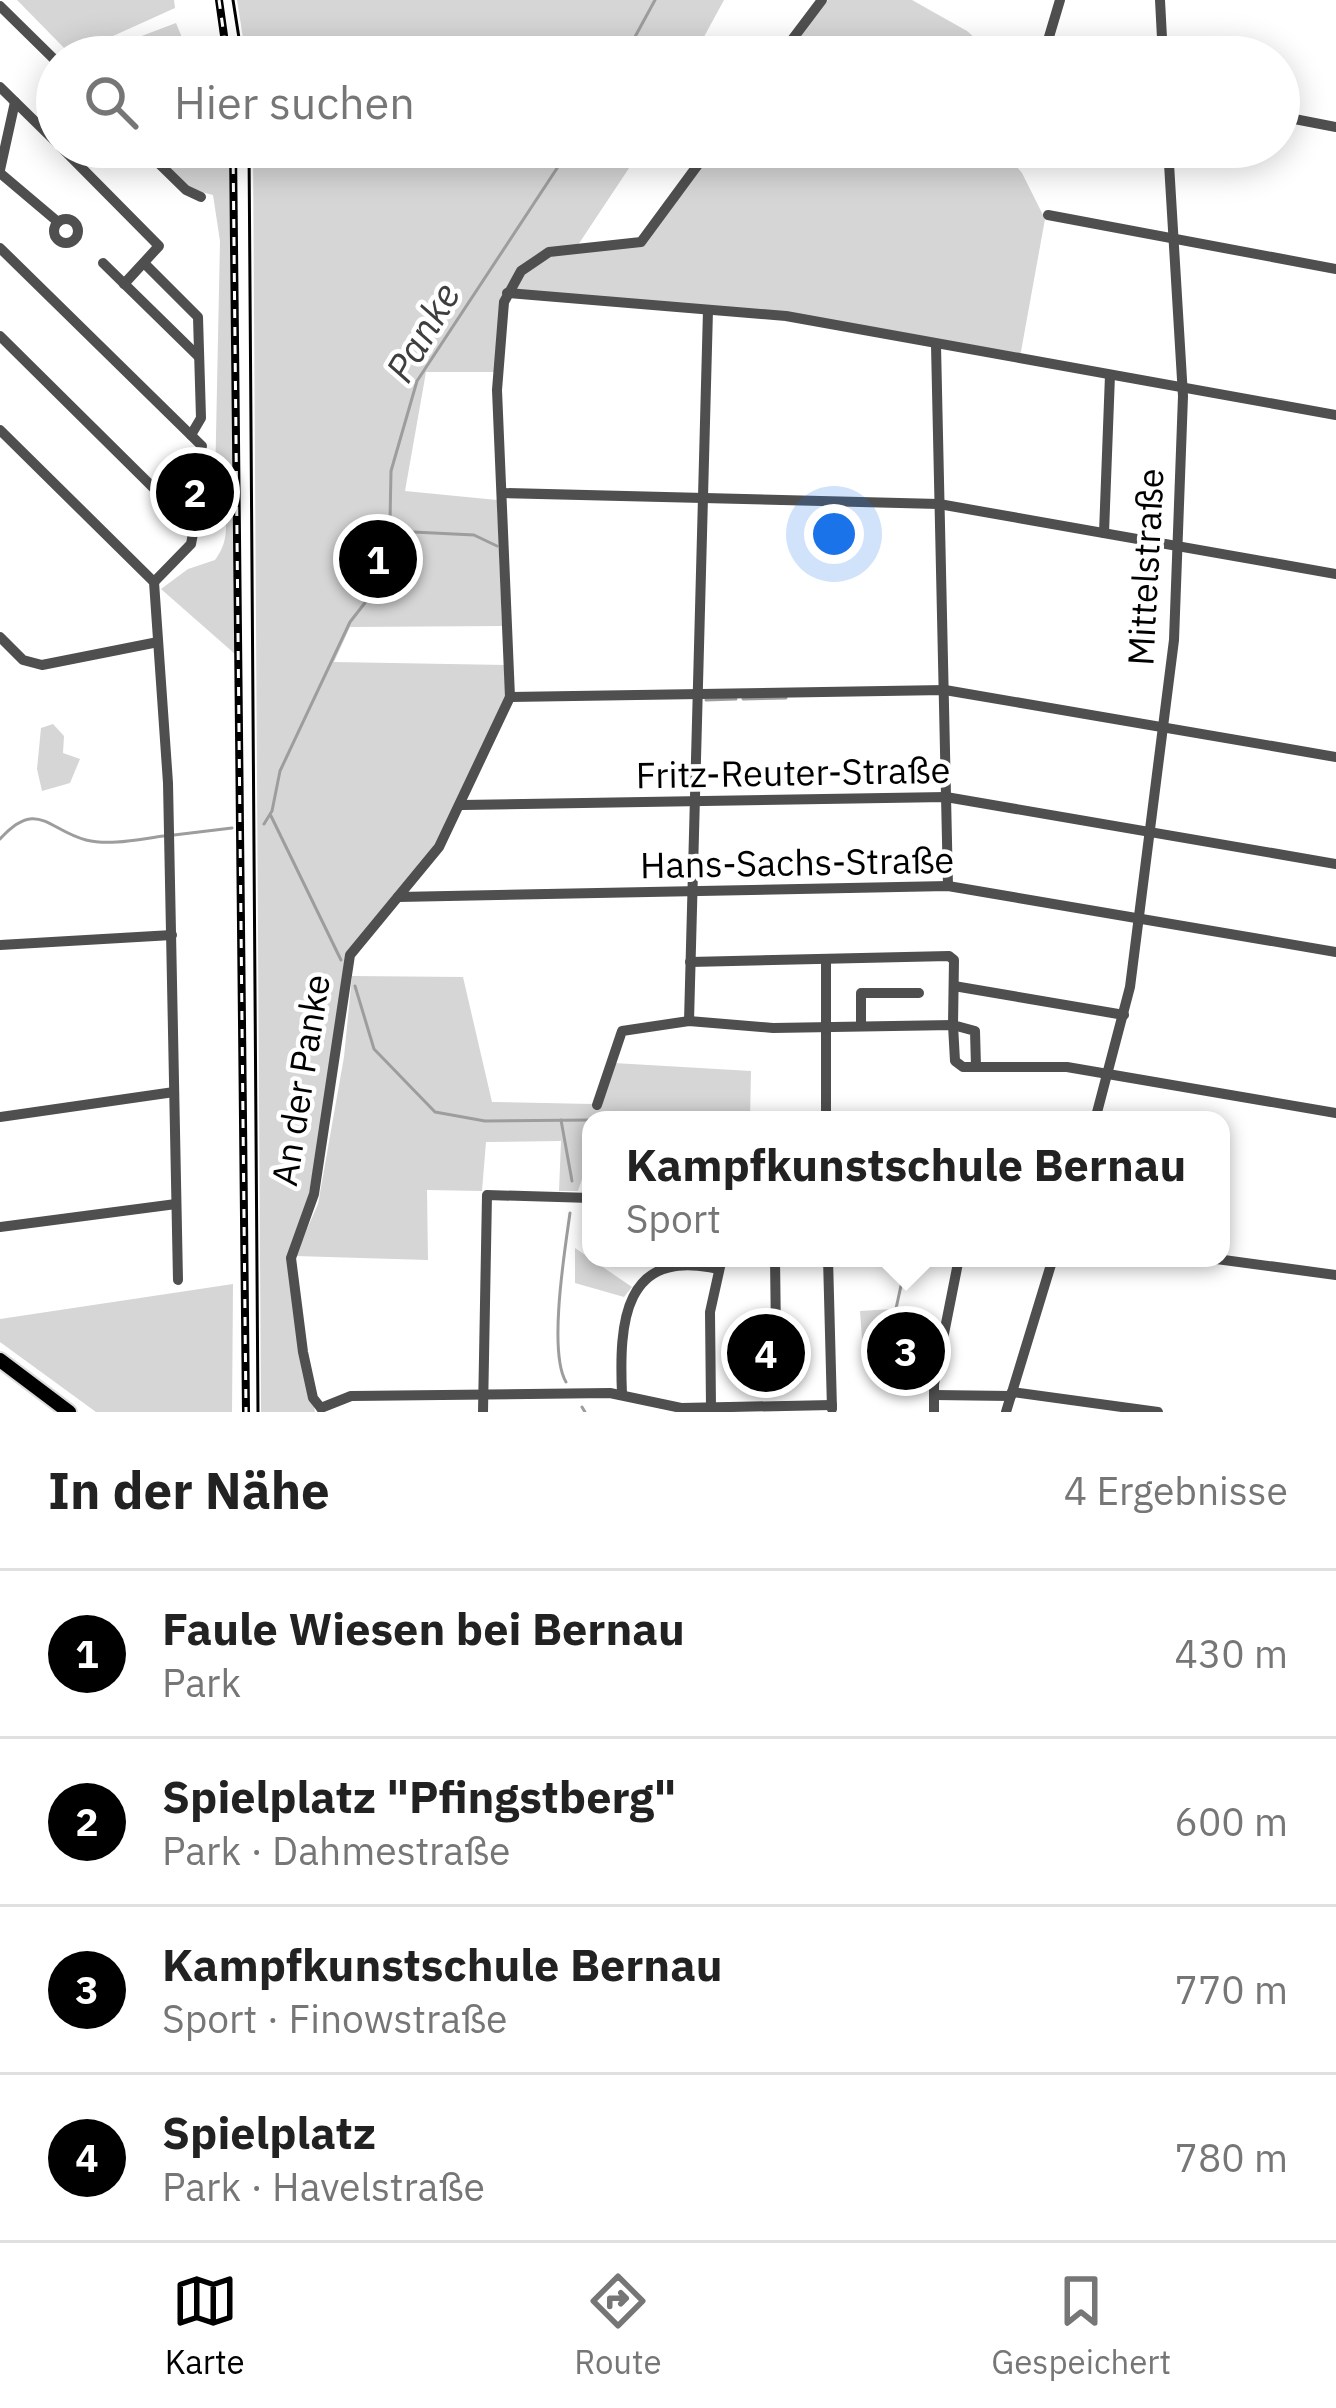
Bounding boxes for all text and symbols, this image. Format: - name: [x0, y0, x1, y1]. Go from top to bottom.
- search box: [36, 36, 1300, 168]
- icon: search: [78, 69, 144, 135]
- text: Hier suchen: [174, 73, 415, 131]
- water label: Panke: [373, 273, 471, 391]
- pin: 2: [156, 447, 234, 537]
- street label: Mittelstraße: [1116, 467, 1174, 667]
- your location: [804, 504, 864, 564]
- pin: 1: [339, 514, 417, 604]
- street label: Fritz-Reuter-Straße: [635, 746, 951, 798]
- street label: Hans-Sachs-Straße: [640, 836, 954, 888]
- street label: An der Panke: [260, 971, 340, 1189]
- popup: [582, 1111, 1230, 1267]
- text: Kampfkunstschule Bernau: [626, 1135, 1186, 1193]
- text: Sport: [626, 1193, 721, 1244]
- pin: 3: [867, 1306, 945, 1396]
- pin: 4: [727, 1308, 805, 1398]
- text: In der Nähe: [48, 1457, 330, 1523]
- text: 4 Ergebnisse: [1064, 1465, 1288, 1516]
- text: Faule Wiesen bei Bernau: [162, 1599, 685, 1657]
- text: 1: [75, 1628, 99, 1679]
- text: 430 m: [1175, 1628, 1288, 1679]
- text: Park: [162, 1657, 241, 1708]
- text: Spielplatz "Pfingstberg": [162, 1767, 676, 1825]
- text: 2: [75, 1796, 99, 1847]
- text: 600 m: [1175, 1796, 1288, 1847]
- text: Park · Dahmestraße: [162, 1825, 510, 1876]
- text: Kampfkunstschule Bernau: [162, 1935, 723, 1993]
- text: 3: [75, 1964, 99, 2015]
- text: 770 m: [1175, 1964, 1288, 2015]
- text: Sport · Finowstraße: [162, 1993, 507, 2044]
- text: Spielplatz: [162, 2103, 376, 2161]
- text: 4: [75, 2132, 99, 2183]
- text: 780 m: [1175, 2132, 1288, 2183]
- text: Park · Havelstraße: [162, 2161, 485, 2212]
- tab: Karte: [165, 2268, 245, 2383]
- tab: Route: [574, 2268, 662, 2383]
- tab: Gespeichert: [991, 2268, 1171, 2383]

